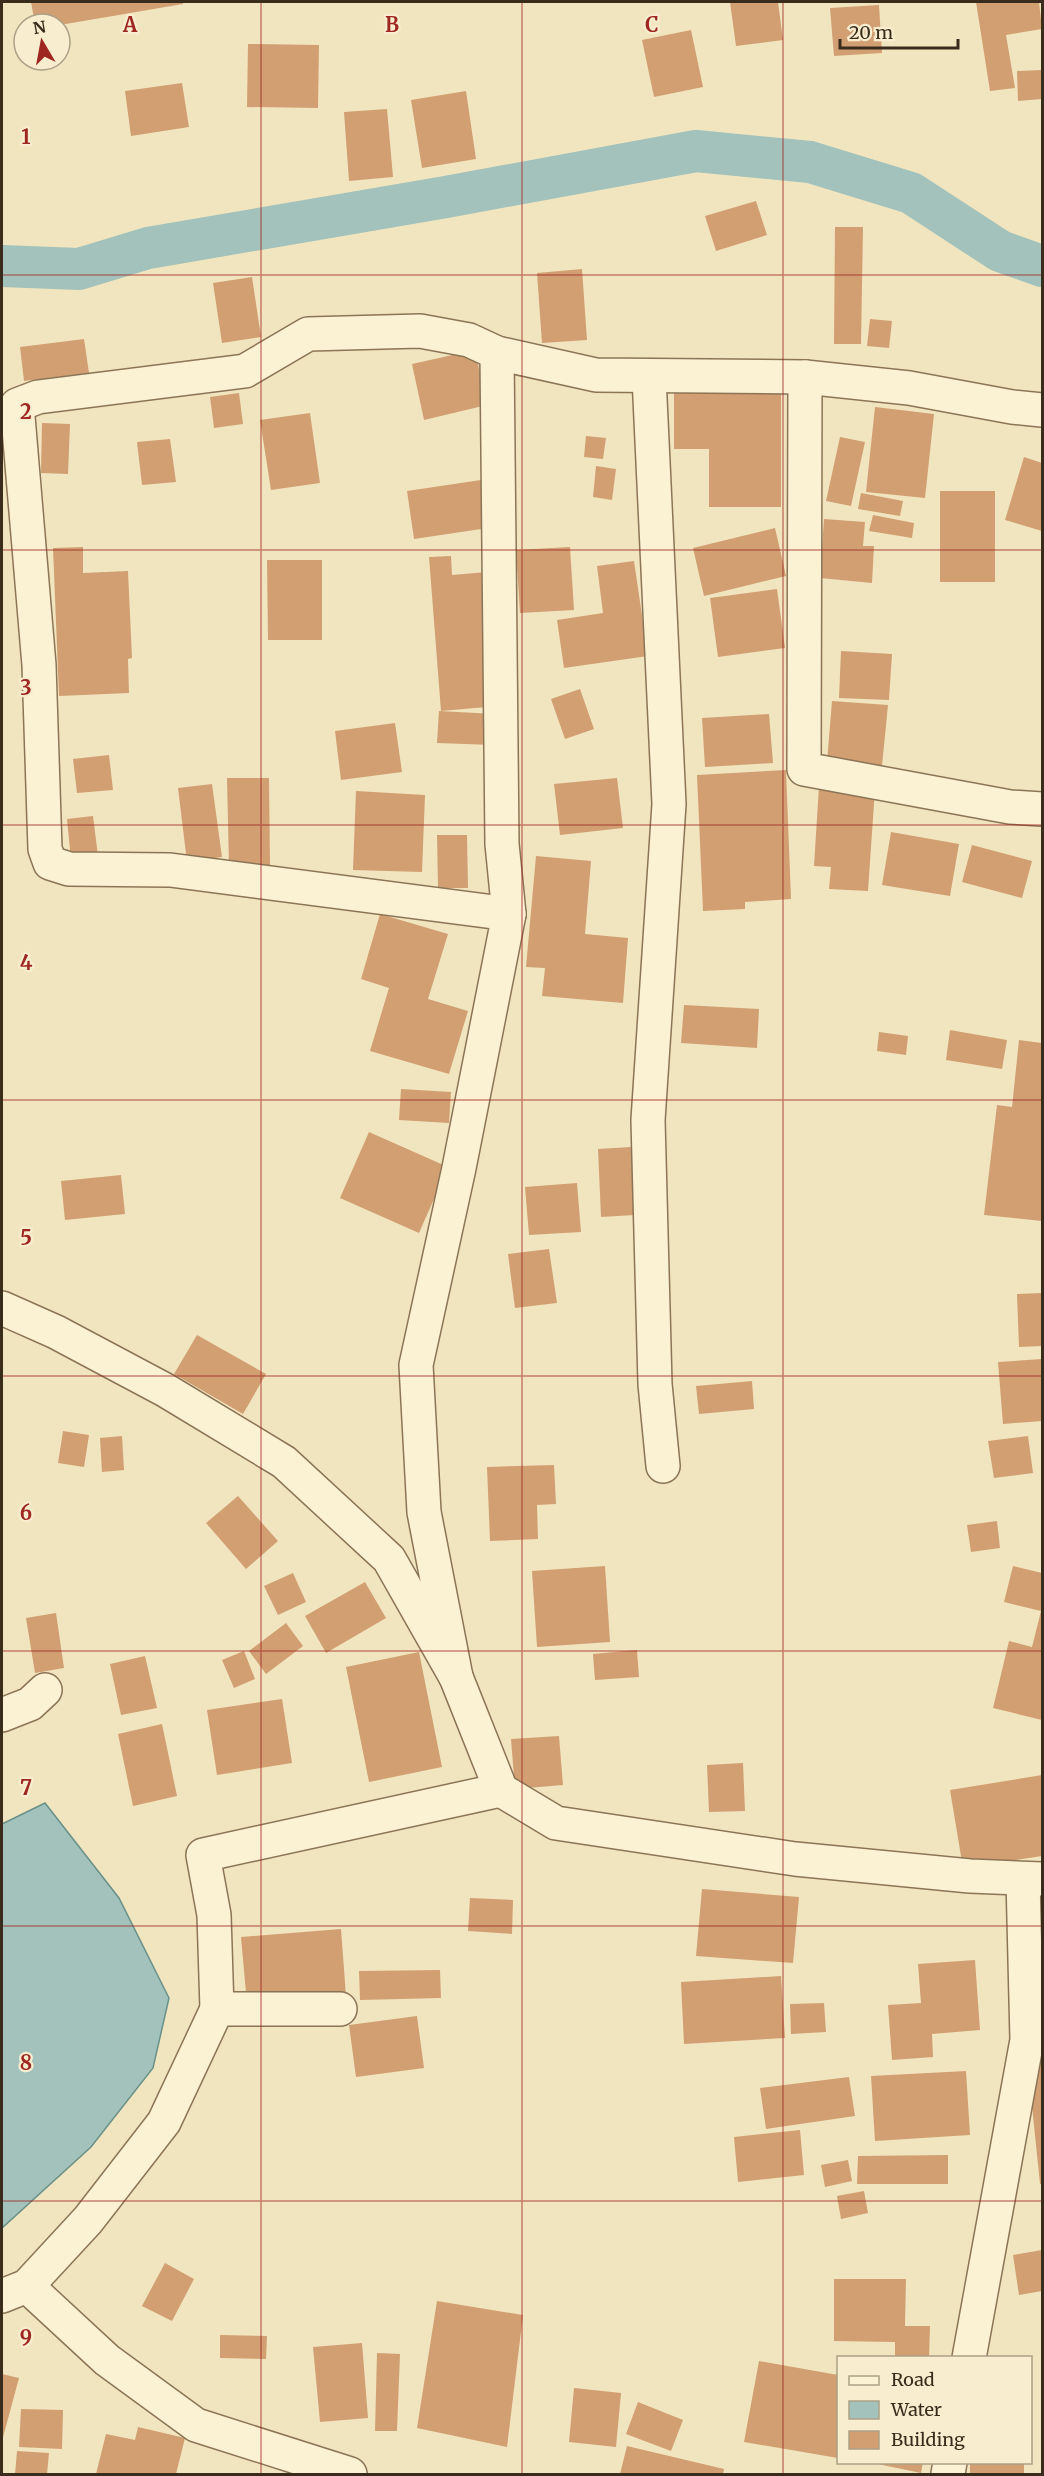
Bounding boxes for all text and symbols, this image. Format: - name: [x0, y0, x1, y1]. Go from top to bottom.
- north arrow: [12, 12, 72, 72]
- text: A: [122, 12, 138, 37]
- text: B: [385, 12, 399, 37]
- text: C: [645, 12, 659, 37]
- scale bar: [840, 12, 958, 50]
- text: N: [31, 16, 48, 38]
- text: 20 m: [849, 21, 893, 44]
- text: 1: [21, 124, 31, 149]
- text: 2: [20, 399, 32, 424]
- text: 3: [20, 675, 32, 700]
- text: 4: [20, 950, 33, 975]
- text: 5: [20, 1225, 32, 1250]
- text: 6: [20, 1500, 32, 1525]
- text: 7: [20, 1775, 32, 1800]
- text: 8: [20, 2050, 32, 2075]
- text: 9: [20, 2325, 32, 2350]
- legend: [837, 2356, 1032, 2464]
- text: Road: [891, 2368, 935, 2391]
- text: Water: [890, 2398, 942, 2421]
- text: Building: [891, 2428, 965, 2451]

